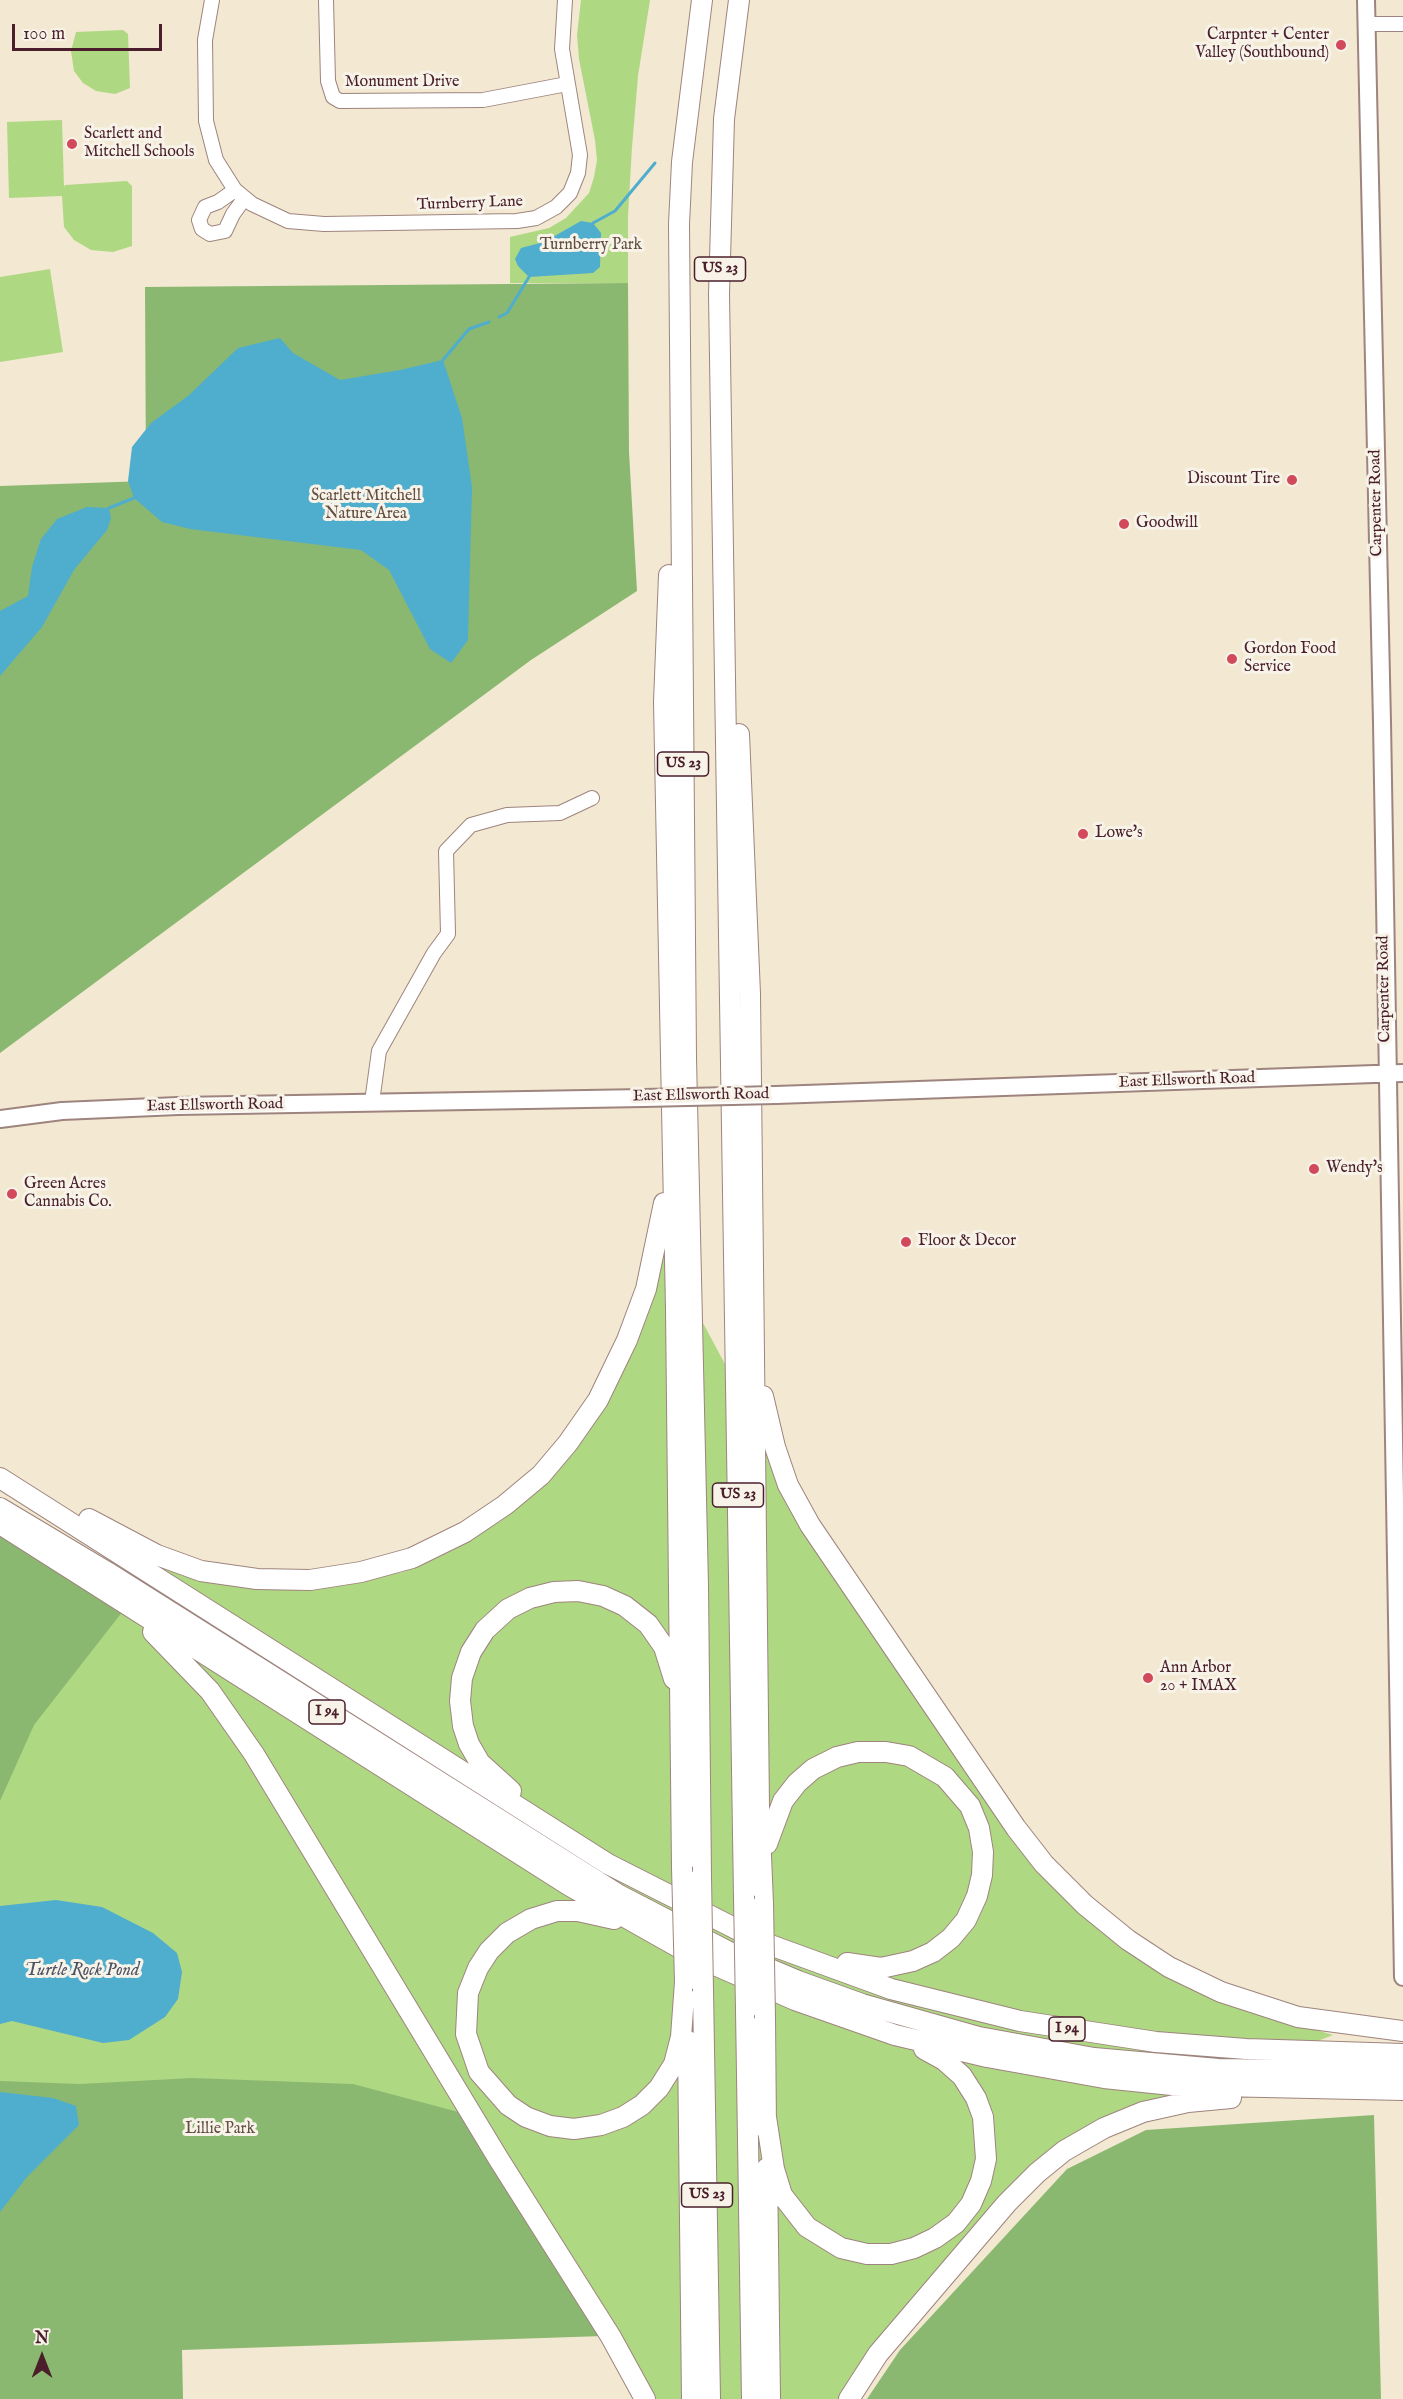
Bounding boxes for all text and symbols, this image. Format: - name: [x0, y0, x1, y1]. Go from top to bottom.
- scale bar: [15, 12, 165, 50]
- text: 100 m: [23, 23, 65, 46]
- place label: Carpnter + Center Valley (Southbound): [1196, 26, 1329, 64]
- marker: Carpnter + Center Valley (Southbound): [1334, 38, 1348, 52]
- street label: Monument Drive: [345, 73, 459, 93]
- place label: Scarlett and Mitchell Schools: [84, 125, 194, 163]
- marker: Scarlett and Mitchell Schools: [65, 137, 79, 151]
- street label: Turnberry Lane: [417, 193, 523, 215]
- park label: Turnberry Park: [540, 236, 642, 256]
- road number: US 23: [694, 257, 746, 281]
- street label: Carpenter Road: [1366, 449, 1388, 557]
- place label: Discount Tire: [1187, 470, 1280, 490]
- marker: Discount Tire: [1285, 473, 1299, 487]
- park label: Scarlett Mitchell Nature Area: [311, 487, 421, 525]
- place label: Goodwill: [1136, 514, 1198, 534]
- marker: Goodwill: [1117, 517, 1131, 531]
- place label: Gordon Food Service: [1244, 640, 1336, 678]
- marker: Gordon Food Service: [1225, 652, 1239, 666]
- road number: US 23: [658, 752, 708, 776]
- place label: Lowe's: [1095, 824, 1143, 844]
- marker: Lowe's: [1076, 827, 1090, 841]
- street label: Carpenter Road: [1374, 935, 1396, 1043]
- street label: East Ellsworth Road: [1118, 1069, 1256, 1093]
- street label: East Ellsworth Road: [633, 1085, 769, 1107]
- street label: East Ellsworth Road: [147, 1095, 283, 1117]
- place label: Wendy's: [1326, 1159, 1383, 1179]
- marker: Wendy's: [1307, 1162, 1321, 1176]
- place label: Green Acres Cannabis Co.: [24, 1175, 112, 1213]
- marker: Green Acres Cannabis Co.: [5, 1187, 19, 1201]
- place label: Floor & Decor: [918, 1232, 1016, 1252]
- marker: Floor & Decor: [899, 1235, 913, 1249]
- road number: US 23: [712, 1483, 764, 1507]
- place label: Ann Arbor 20 + IMAX: [1160, 1659, 1237, 1697]
- marker: Ann Arbor 20 + IMAX: [1141, 1671, 1155, 1685]
- road number: I 94: [309, 1700, 345, 1724]
- water label: Turtle Rock Pond: [25, 1960, 139, 1982]
- road number: I 94: [1049, 2017, 1085, 2041]
- park label: Lillie Park: [185, 2120, 255, 2140]
- road number: US 23: [682, 2183, 732, 2207]
- north arrow: [12, 2327, 72, 2387]
- text: N: [35, 2329, 49, 2349]

